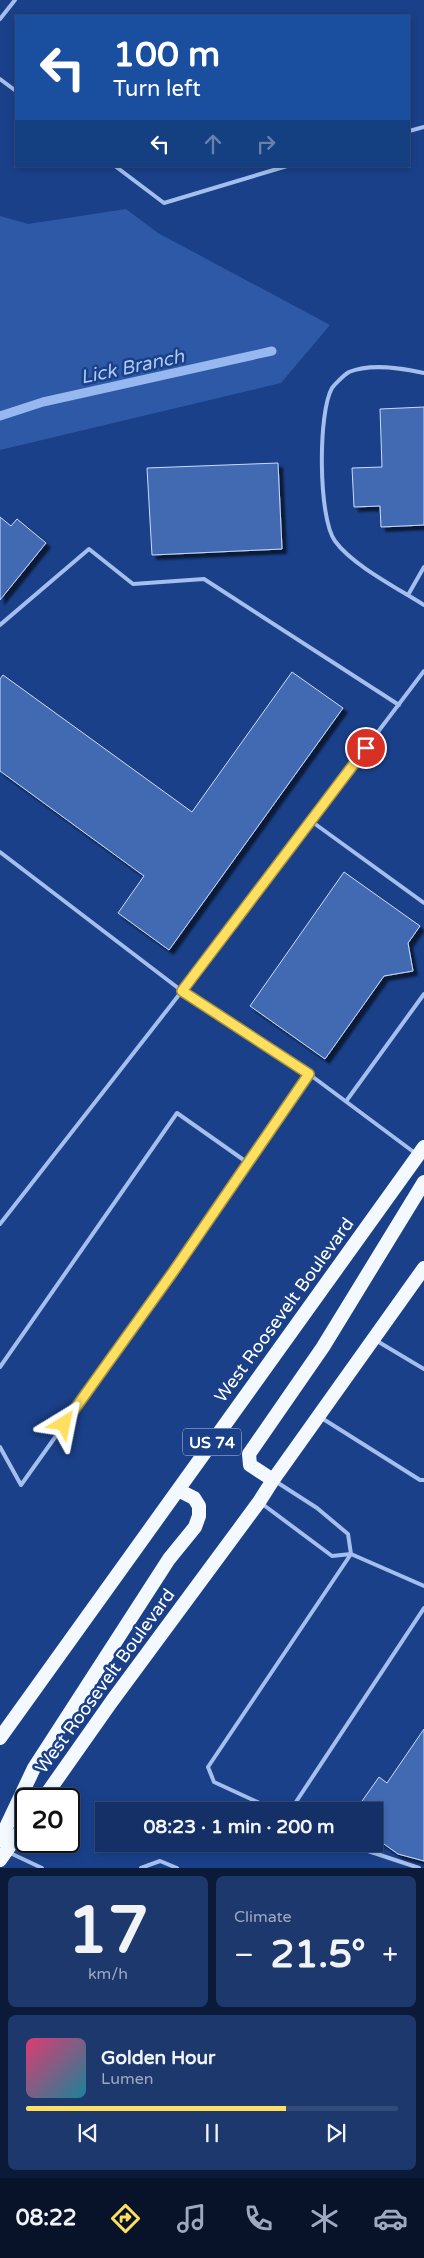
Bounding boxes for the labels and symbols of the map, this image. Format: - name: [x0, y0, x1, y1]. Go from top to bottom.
- water label: Lick Branch: [78, 345, 186, 389]
- pin: [345, 727, 387, 769]
- street label: West Roosevelt Boulevard: [210, 1213, 358, 1407]
- position arrow: [37, 1397, 89, 1449]
- road number: US 74: [183, 1428, 241, 1455]
- street label: West Roosevelt Boulevard: [31, 1584, 179, 1778]
- speed limit sign: 20: [15, 1788, 80, 1853]

